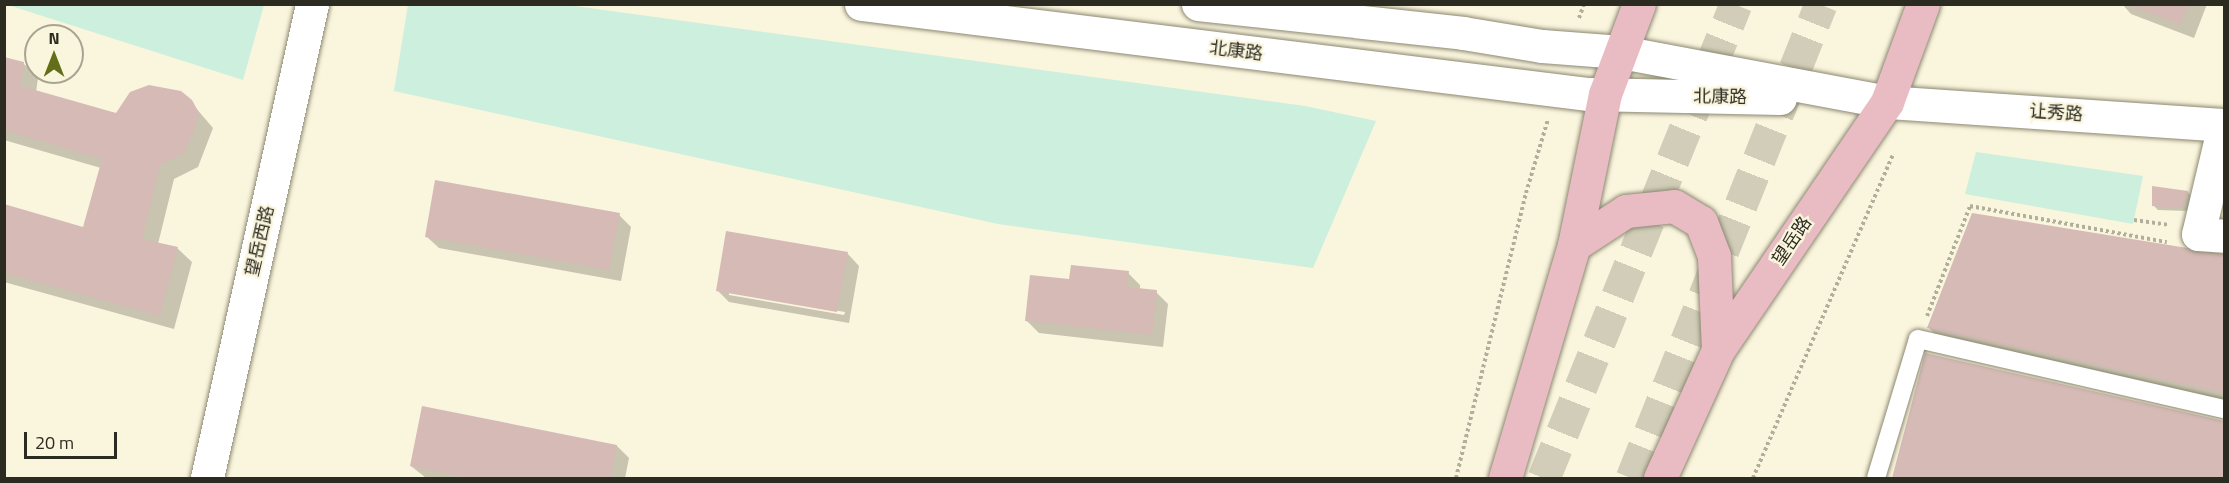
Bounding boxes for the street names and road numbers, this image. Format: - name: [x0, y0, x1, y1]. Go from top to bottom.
- street label: 北康路: [1208, 37, 1264, 65]
- street label: 北康路: [1693, 86, 1747, 108]
- street label: 让秀路: [2028, 100, 2084, 126]
- street label: 望岳西路: [241, 203, 279, 279]
- street label: 望岳路: [1768, 213, 1816, 269]

